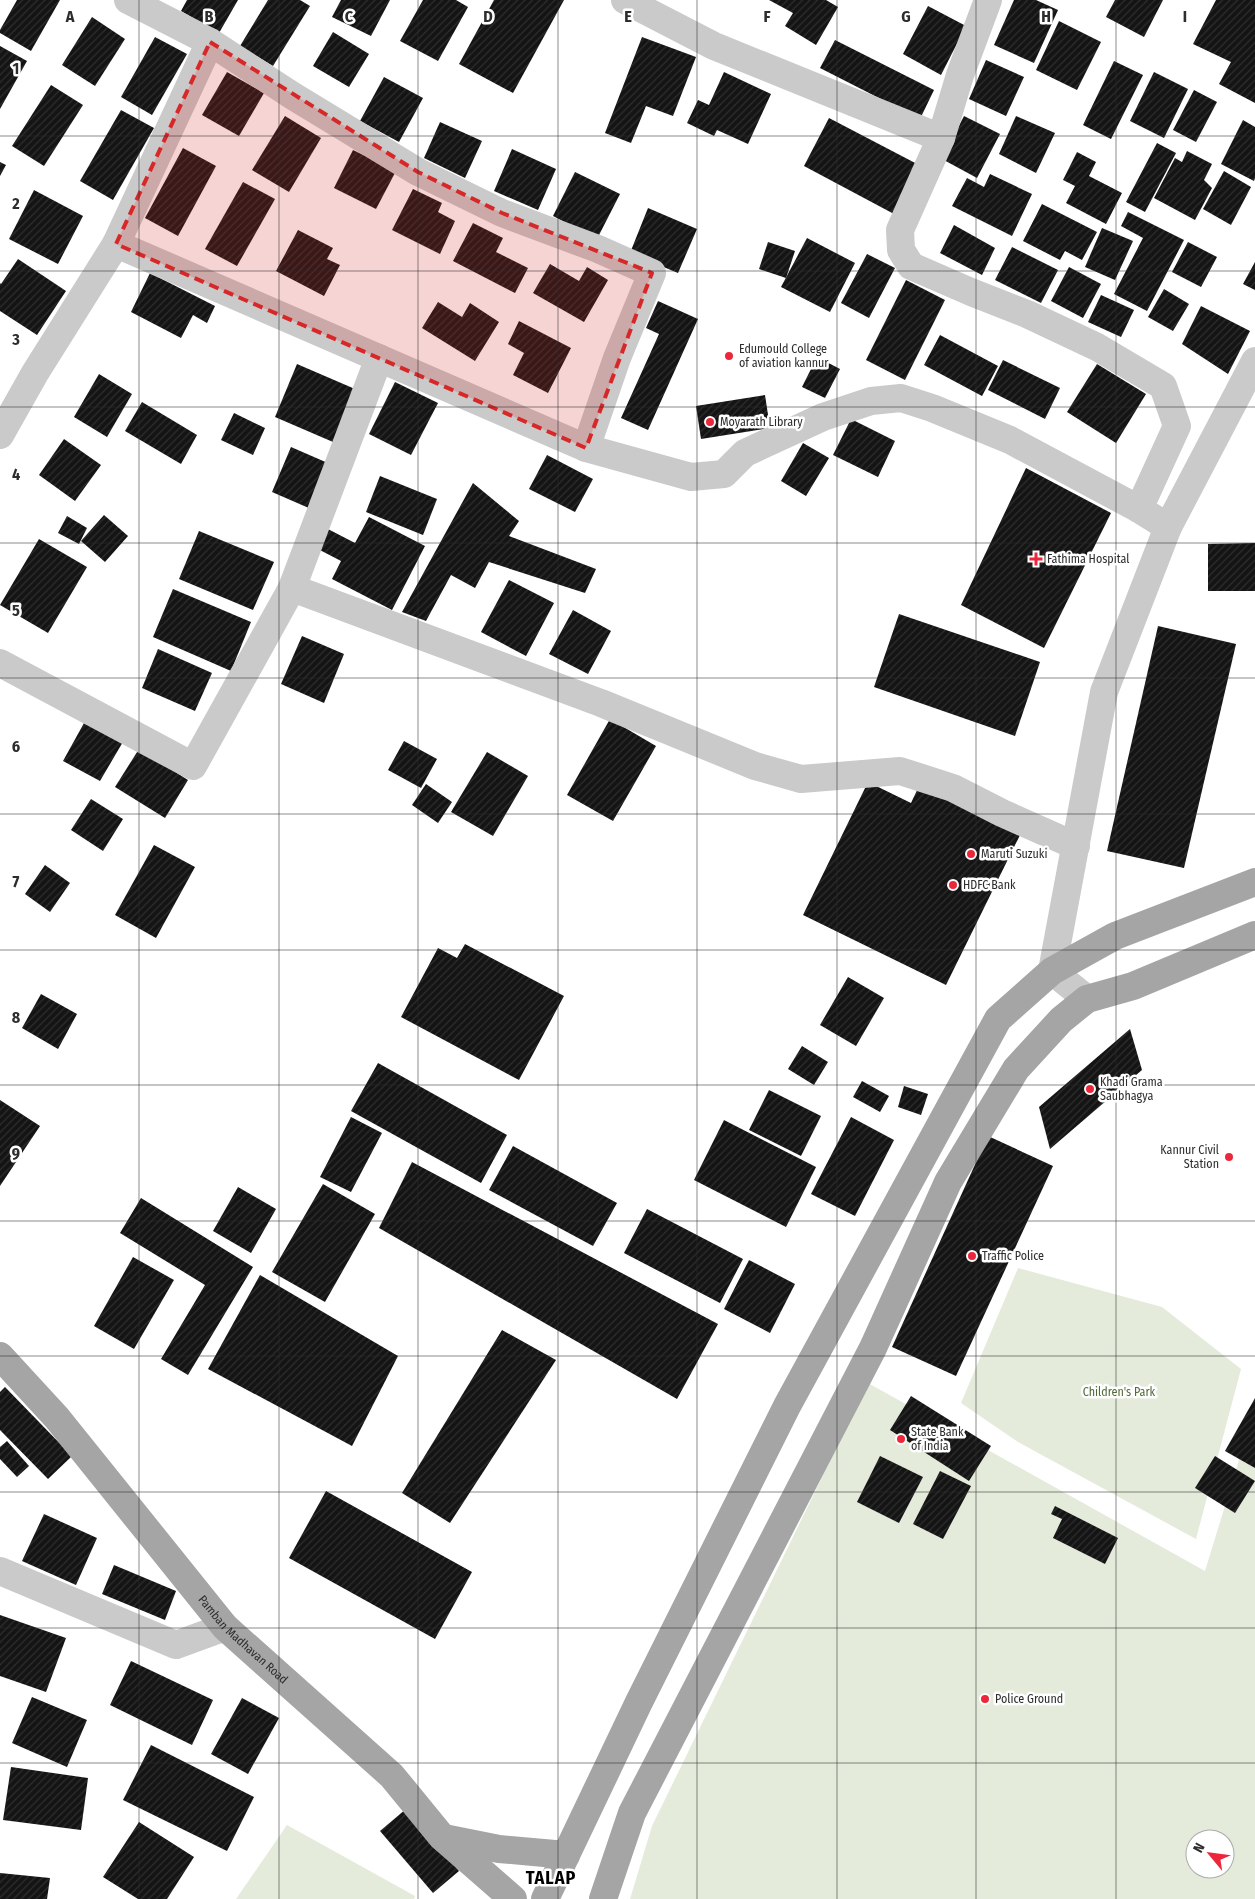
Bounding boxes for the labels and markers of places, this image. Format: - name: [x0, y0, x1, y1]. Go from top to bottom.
- place label: Edumould College of aviation kannur: [739, 342, 829, 370]
- marker: Edumould College of aviation kannur: [723, 350, 735, 362]
- place label: Moyarath Library: [720, 415, 803, 429]
- marker: Moyarath Library: [704, 416, 716, 428]
- marker: Fathima Hospital: [1029, 552, 1043, 566]
- place label: Fathima Hospital: [1047, 552, 1130, 566]
- place label: Maruti Suzuki: [981, 847, 1047, 861]
- marker: Maruti Suzuki: [965, 848, 977, 860]
- place label: HDFC Bank: [963, 878, 1016, 892]
- marker: HDFC Bank: [947, 879, 959, 891]
- place label: Khadi Grama Saubhagya: [1100, 1075, 1163, 1103]
- marker: Khadi Grama Saubhagya: [1084, 1083, 1096, 1095]
- place label: Kannur Civil Station: [1160, 1143, 1219, 1171]
- marker: Kannur Civil Station: [1223, 1151, 1235, 1163]
- place label: Traffic Police: [982, 1249, 1044, 1263]
- marker: Traffic Police: [966, 1250, 978, 1262]
- place label: State Bank of India: [911, 1425, 964, 1453]
- marker: State Bank of India: [895, 1433, 907, 1445]
- place label: Police Ground: [995, 1692, 1063, 1706]
- marker: Police Ground: [979, 1693, 991, 1705]

